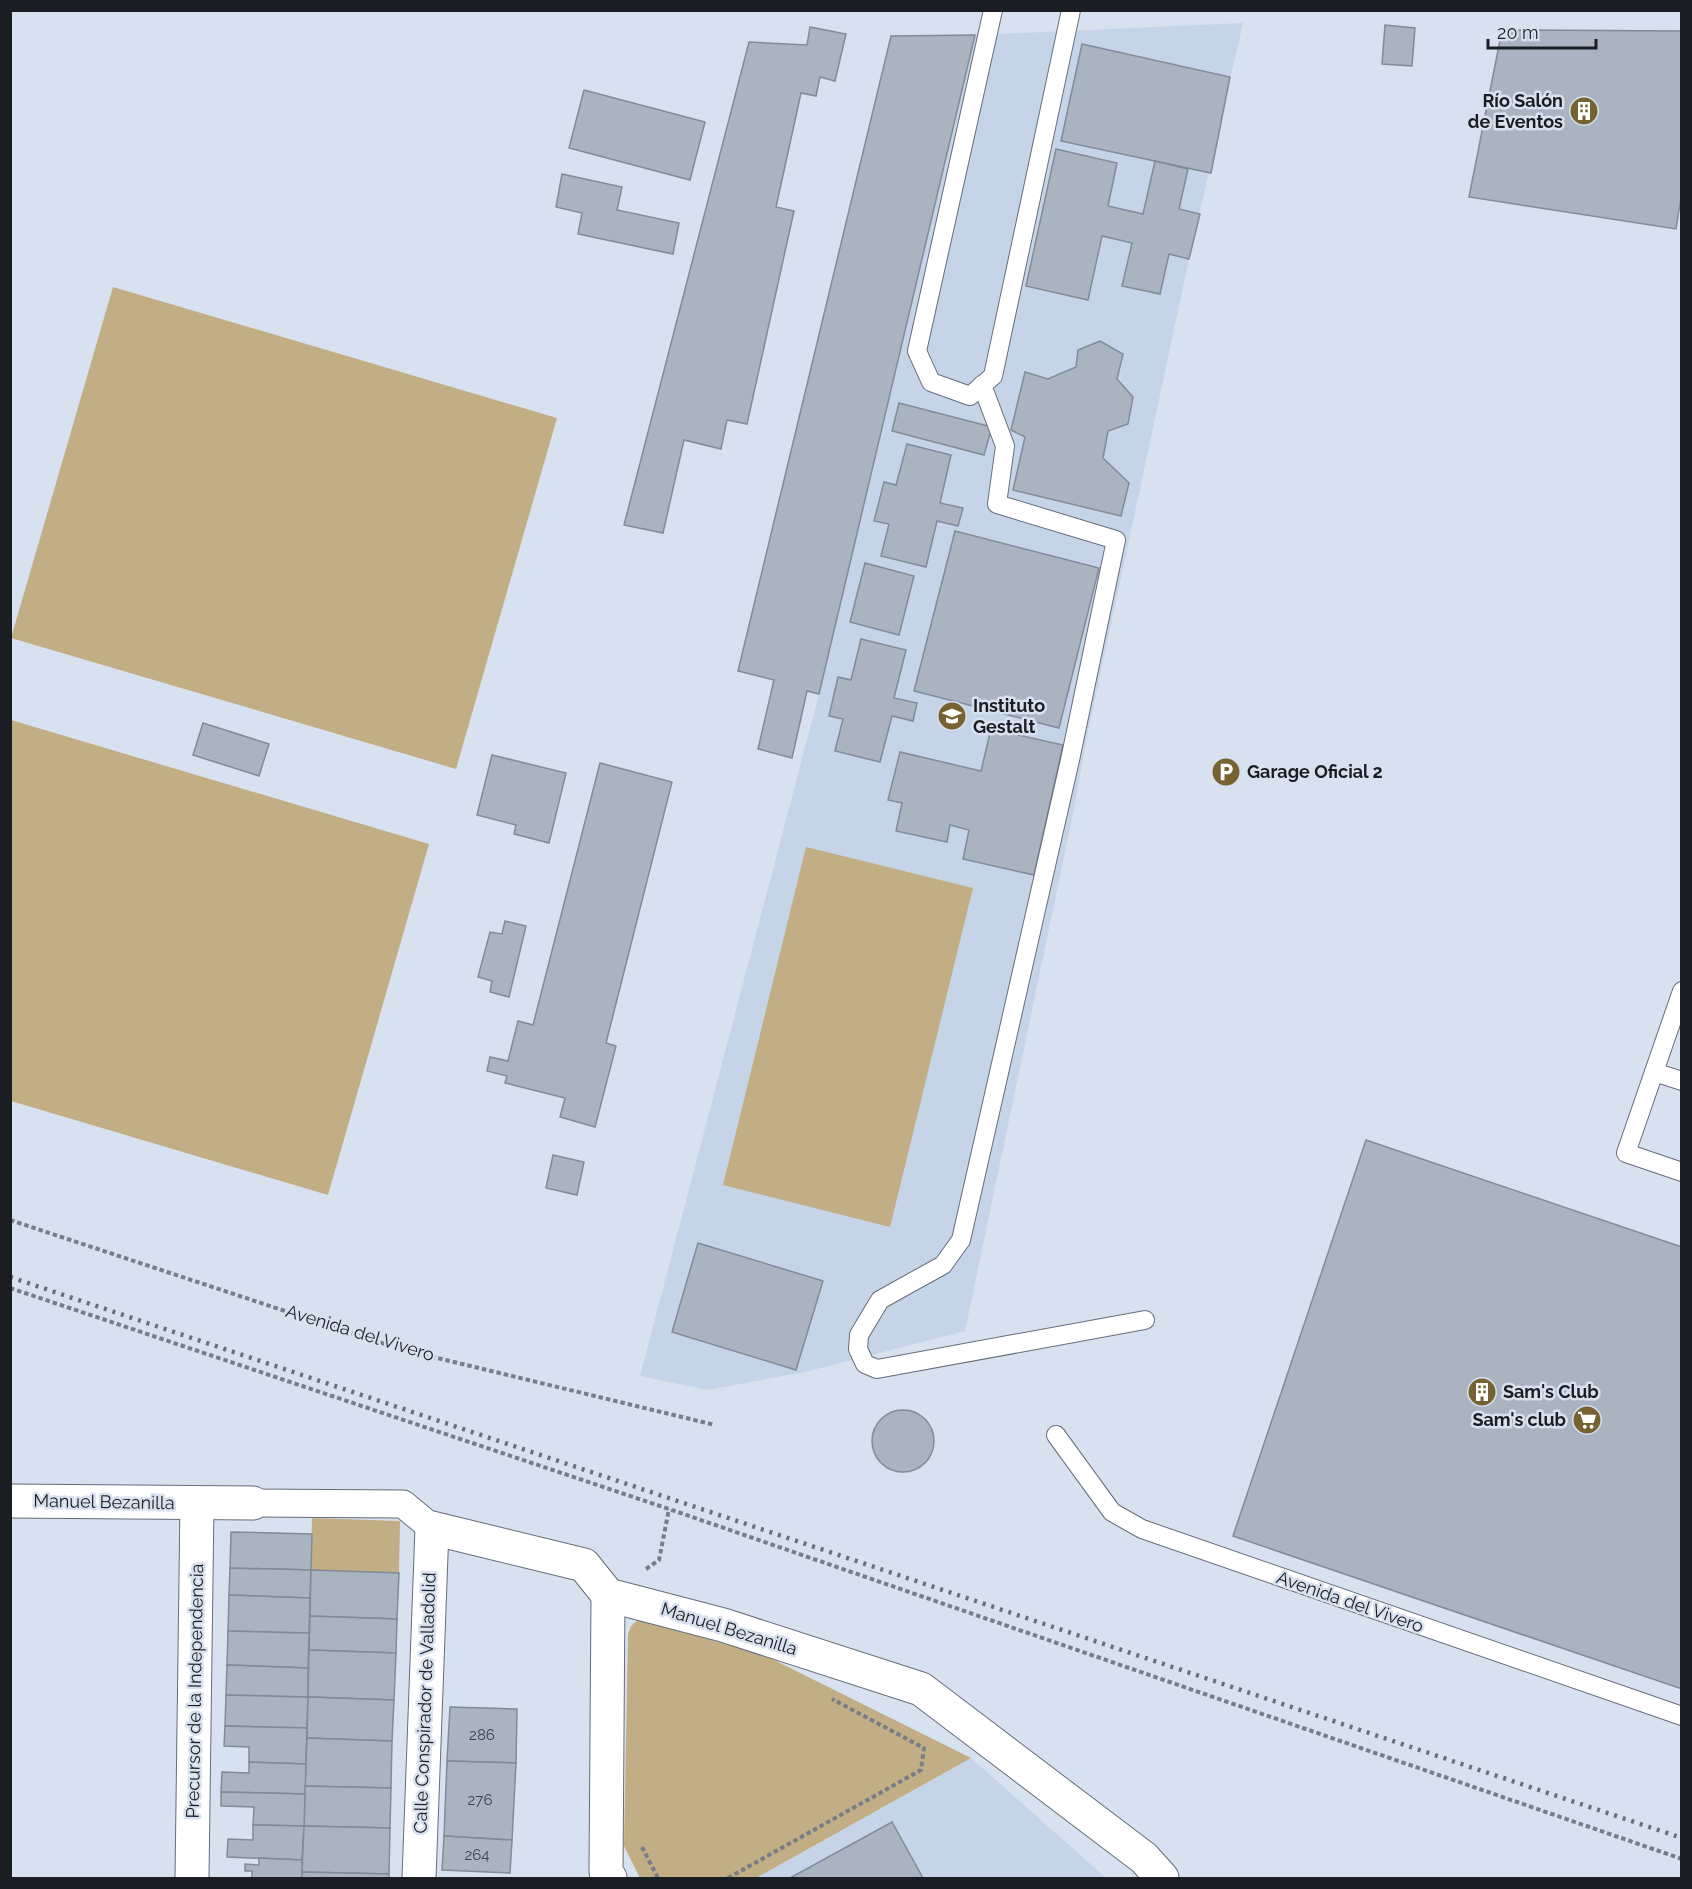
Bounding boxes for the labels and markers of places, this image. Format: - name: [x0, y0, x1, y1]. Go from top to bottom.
- place label: Río Salón de Eventos: [1468, 90, 1563, 132]
- building icon: Río Salón de Eventos: [1568, 95, 1600, 127]
- place label: Instituto Gestalt: [973, 695, 1045, 737]
- school or university icon: Instituto Gestalt: [936, 700, 968, 732]
- parking icon: Garage Oficial 2: [1210, 756, 1242, 788]
- place label: Garage Oficial 2: [1247, 761, 1383, 782]
- building icon: Sam's Club: [1466, 1376, 1498, 1408]
- place label: Sam's Club: [1503, 1381, 1599, 1402]
- supermarket icon: Sam's club: [1571, 1404, 1603, 1436]
- place label: Sam's club: [1472, 1409, 1566, 1430]

